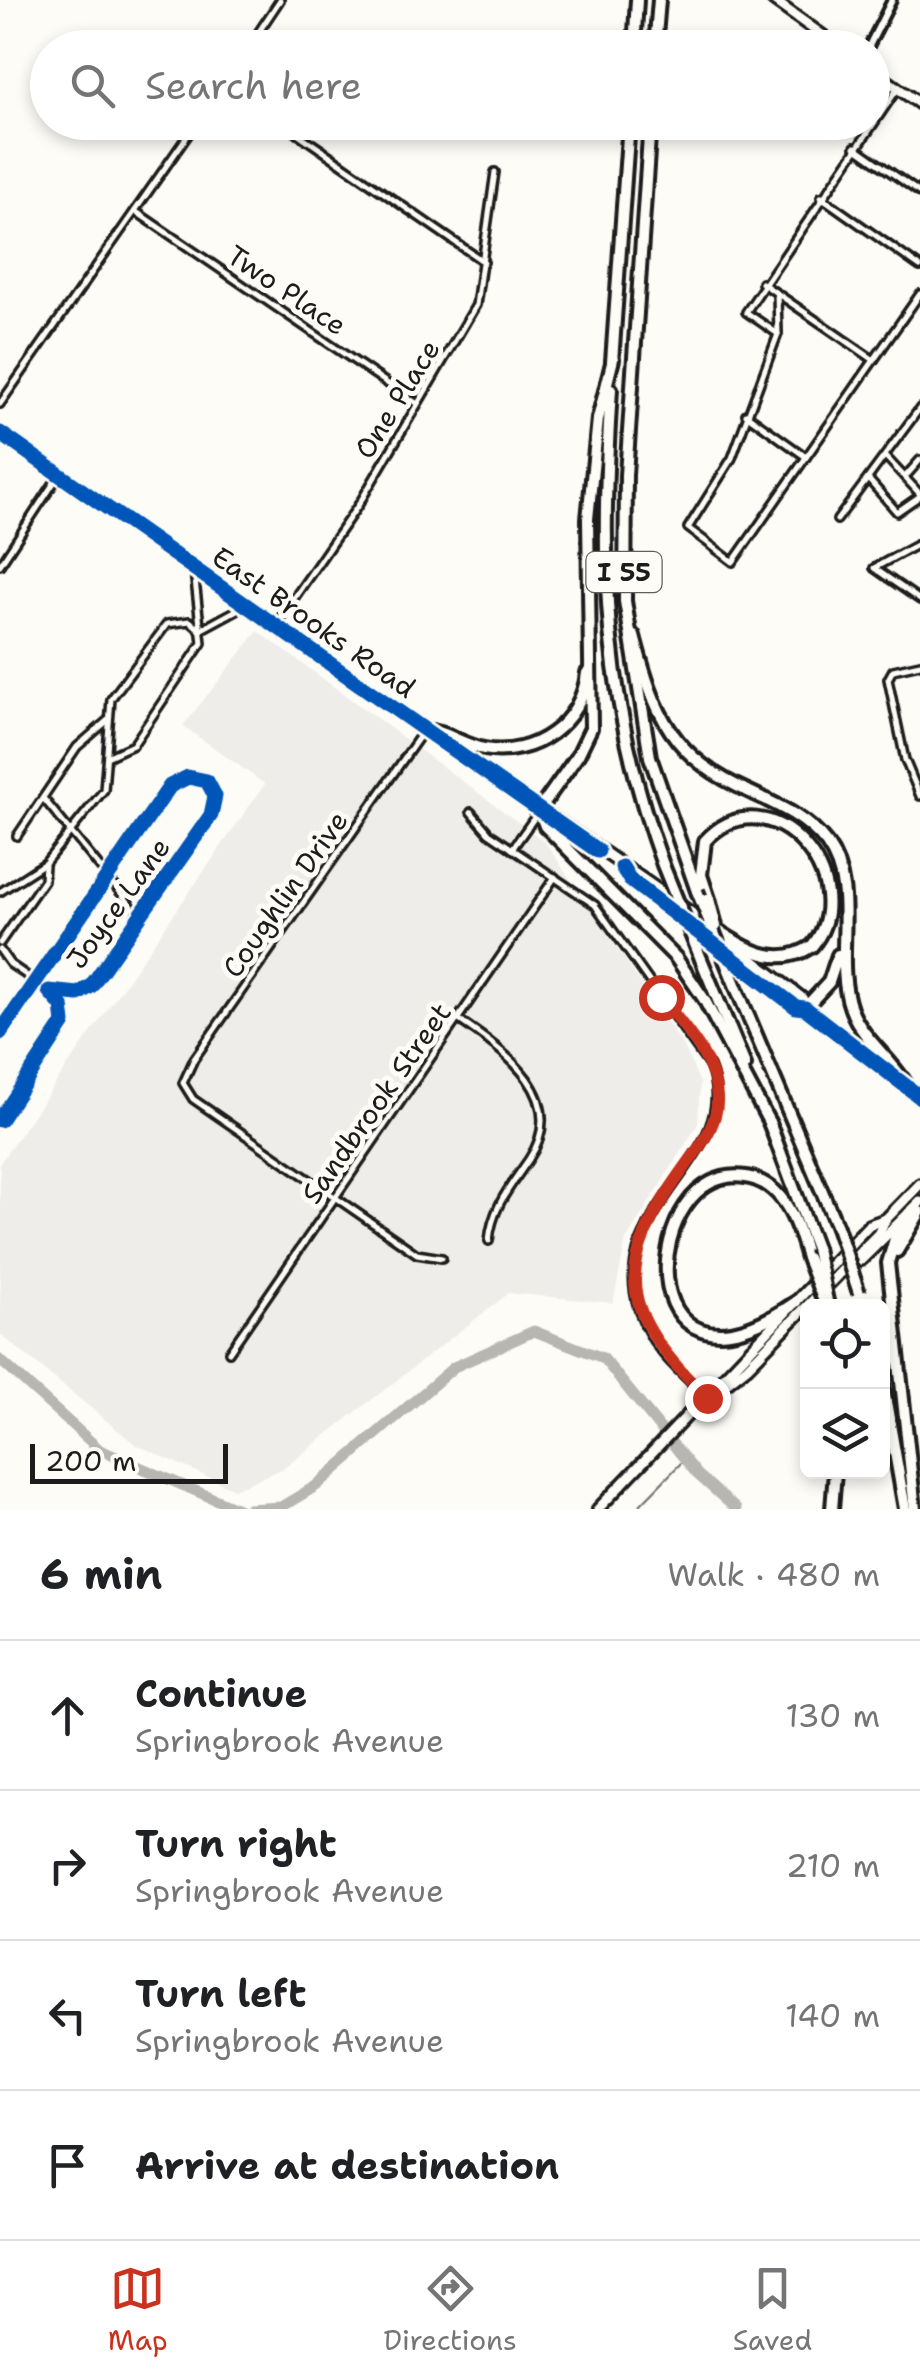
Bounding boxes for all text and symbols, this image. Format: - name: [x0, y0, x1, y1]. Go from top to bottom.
- search box: [30, 30, 890, 140]
- icon: search: [65, 58, 120, 113]
- text: Search here: [145, 60, 362, 111]
- street label: Two Place: [220, 236, 354, 344]
- street label: One Place: [345, 332, 449, 466]
- street label: East Brooks Road: [205, 537, 423, 707]
- road number: I 55: [586, 552, 662, 592]
- street label: Coughlin Drive: [213, 803, 357, 985]
- street label: Joyce Lane: [57, 830, 179, 976]
- route start: [639, 975, 685, 1021]
- street label: Sandbrook Street: [292, 995, 460, 1211]
- map controls: [800, 1299, 890, 1479]
- button: locate: [800, 1299, 890, 1389]
- route end: [685, 1376, 731, 1422]
- button: layers: [800, 1389, 890, 1479]
- scale bar: [30, 1439, 228, 1484]
- text: 200 m: [45, 1442, 136, 1480]
- text: 6 min: [40, 1546, 162, 1602]
- text: Walk · 480 m: [668, 1553, 880, 1596]
- text: Continue: [135, 1668, 307, 1719]
- icon: ahead: [40, 1688, 95, 1743]
- text: 130 m: [785, 1694, 880, 1737]
- text: Springbrook Avenue: [135, 1719, 444, 1762]
- text: Turn right: [135, 1818, 337, 1869]
- icon: right: [40, 1838, 95, 1893]
- text: 210 m: [786, 1844, 880, 1887]
- text: Springbrook Avenue: [135, 1869, 444, 1912]
- text: Turn left: [135, 1968, 307, 2019]
- icon: left: [40, 1988, 95, 2043]
- text: 140 m: [785, 1994, 880, 2037]
- text: Springbrook Avenue: [135, 2019, 444, 2062]
- icon: arrive: [40, 2138, 95, 2193]
- text: Arrive at destination: [135, 2140, 559, 2191]
- tab: Map: [108, 2261, 168, 2359]
- tab: Directions: [383, 2261, 517, 2359]
- tab: Saved: [733, 2261, 812, 2359]

